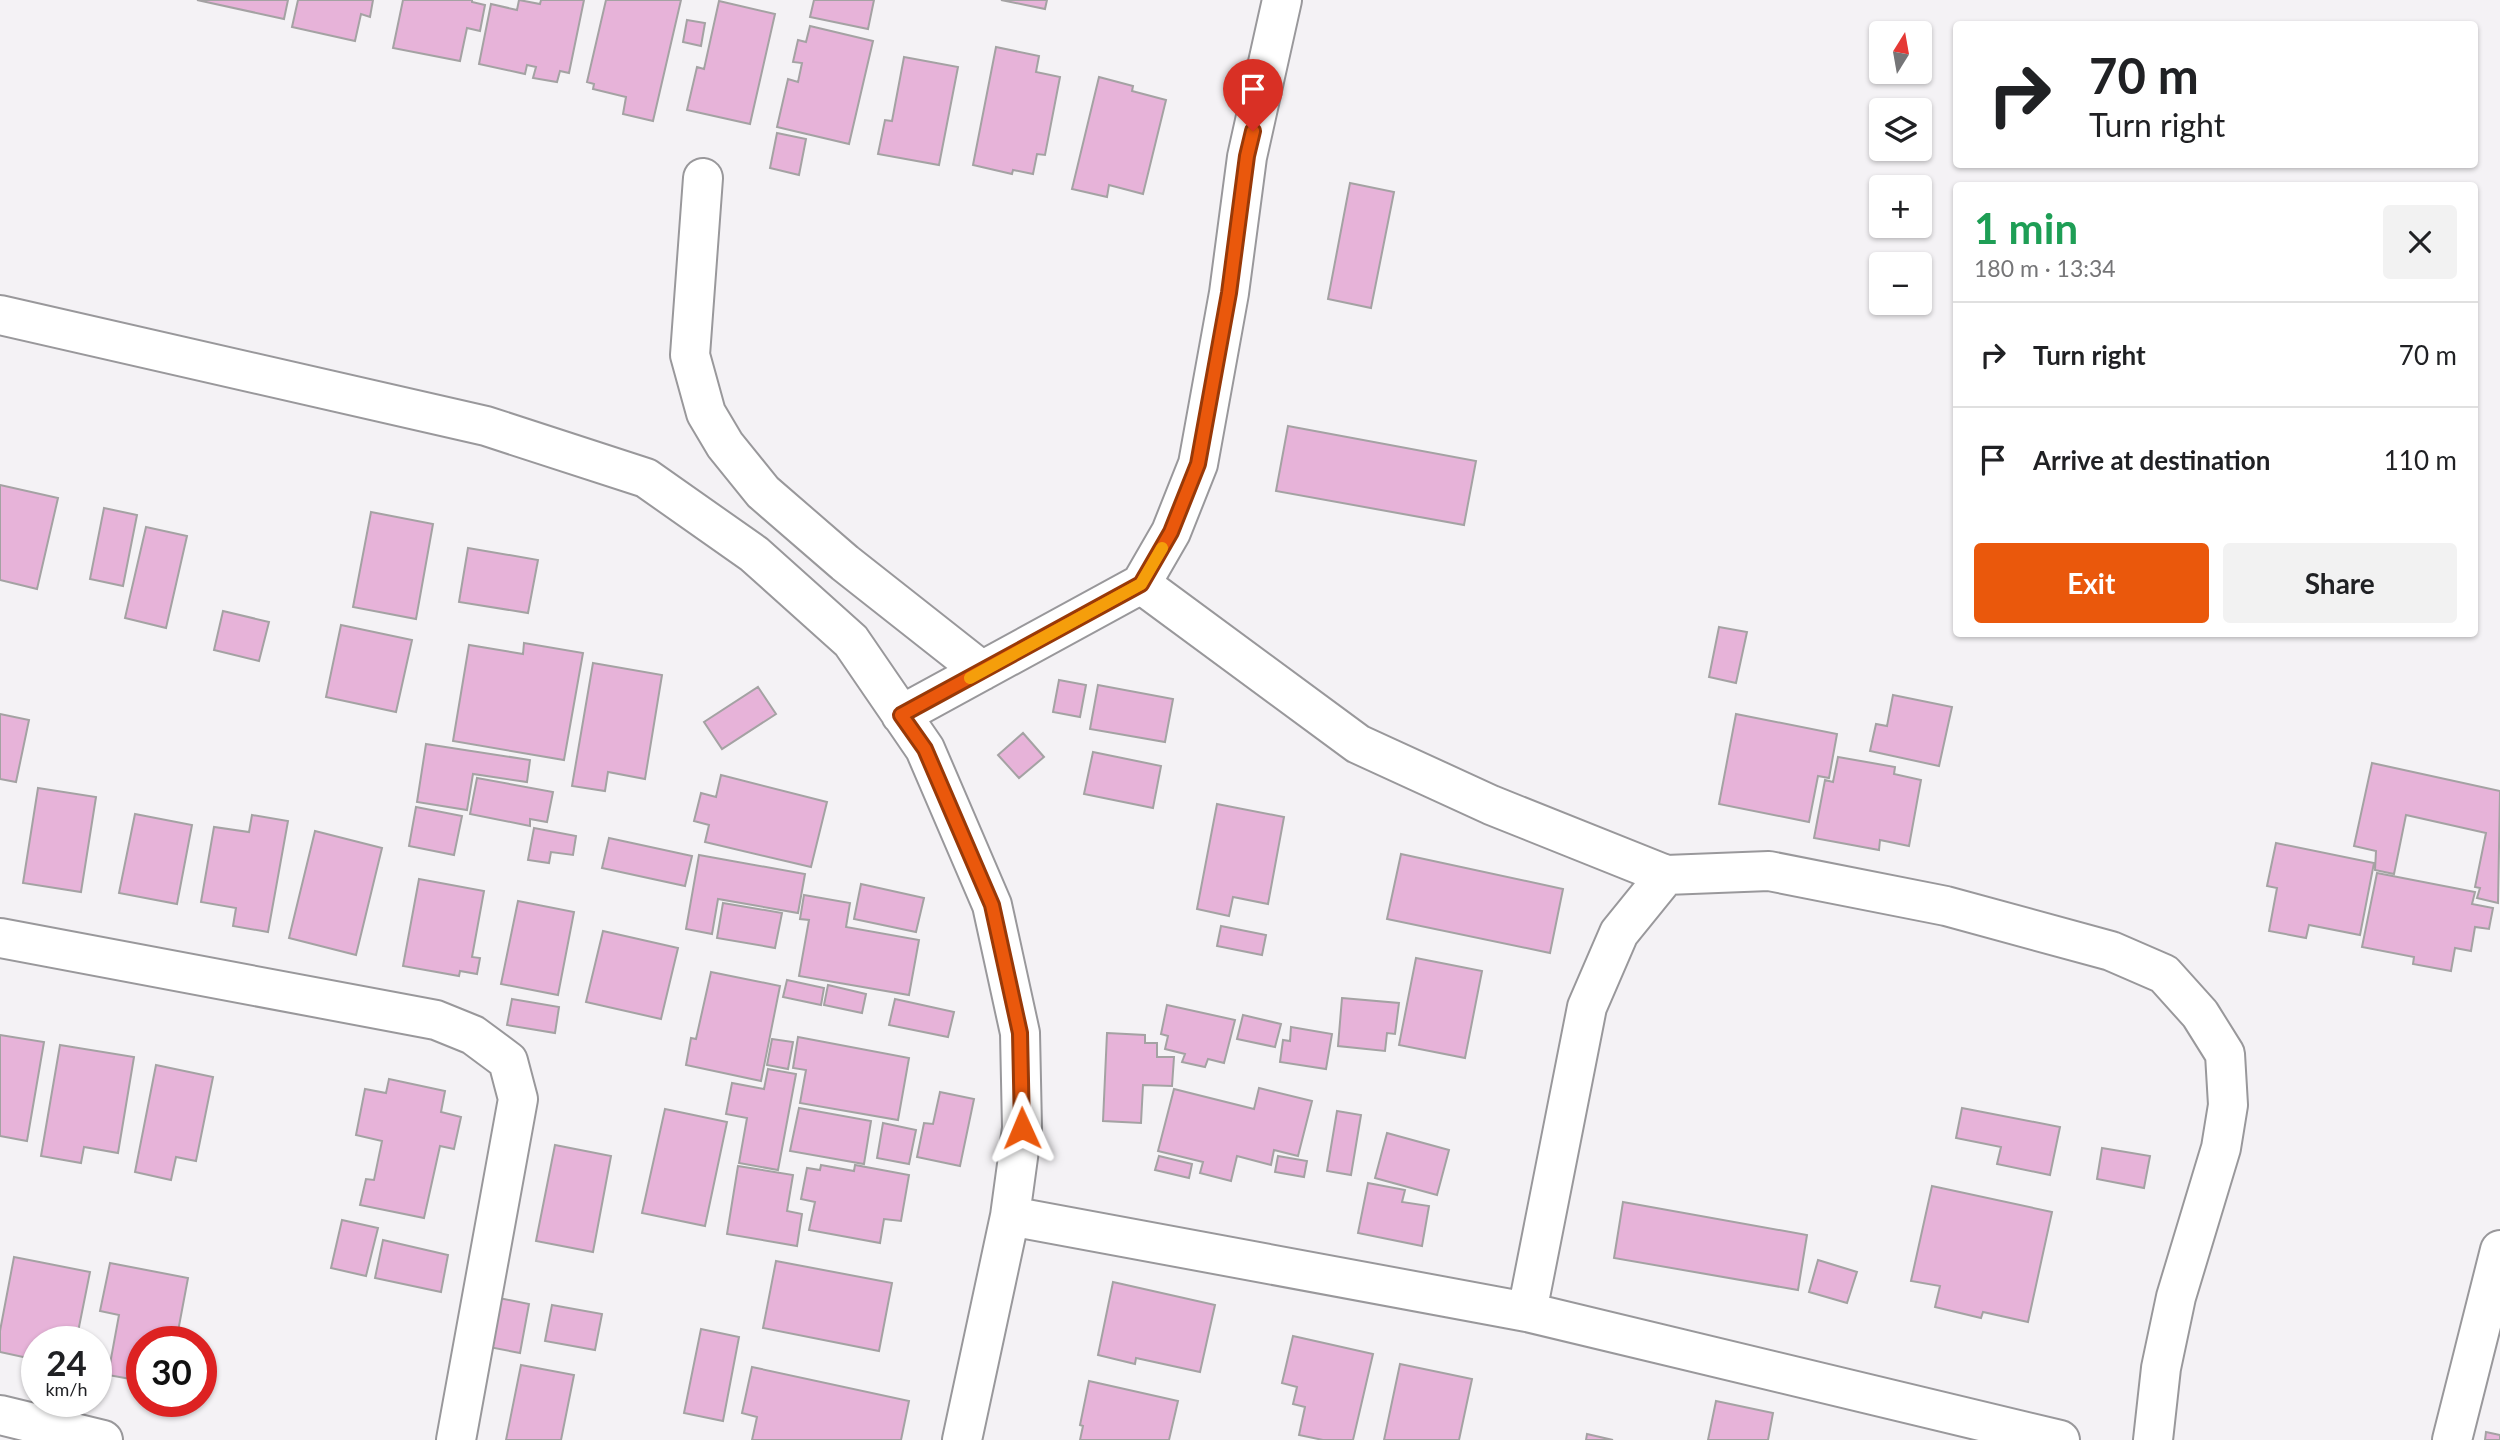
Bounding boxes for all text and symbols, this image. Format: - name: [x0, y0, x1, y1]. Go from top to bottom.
- north arrow: [1869, 21, 1932, 84]
- map controls: [1869, 21, 1932, 315]
- text: 70 m: [2089, 46, 2199, 104]
- icon: right: [1974, 49, 2065, 140]
- pin: [1223, 59, 1283, 131]
- icon: arrive: [1234, 70, 1272, 108]
- button: layers: [1869, 98, 1932, 161]
- text: Turn right: [2089, 105, 2225, 144]
- button: +: [1869, 175, 1932, 238]
- text: 1 min: [1974, 203, 2078, 253]
- button: close: [2383, 205, 2457, 279]
- button: −: [1869, 252, 1932, 315]
- text: 180 m · 13:34: [1974, 254, 2116, 282]
- icon: right: [1974, 336, 2012, 374]
- text: Turn right: [2033, 339, 2146, 371]
- text: 70 m: [2399, 339, 2457, 371]
- icon: arrive: [1974, 441, 2012, 479]
- text: Arrive at destination: [2033, 444, 2270, 476]
- text: 110 m: [2384, 444, 2457, 476]
- button: Exit: [1974, 543, 2209, 623]
- button: Share: [2223, 543, 2457, 623]
- position arrow: [985, 1091, 1059, 1165]
- speed limit sign: 30: [126, 1326, 217, 1417]
- text: 24: [46, 1341, 87, 1383]
- text: km/h: [45, 1378, 88, 1400]

